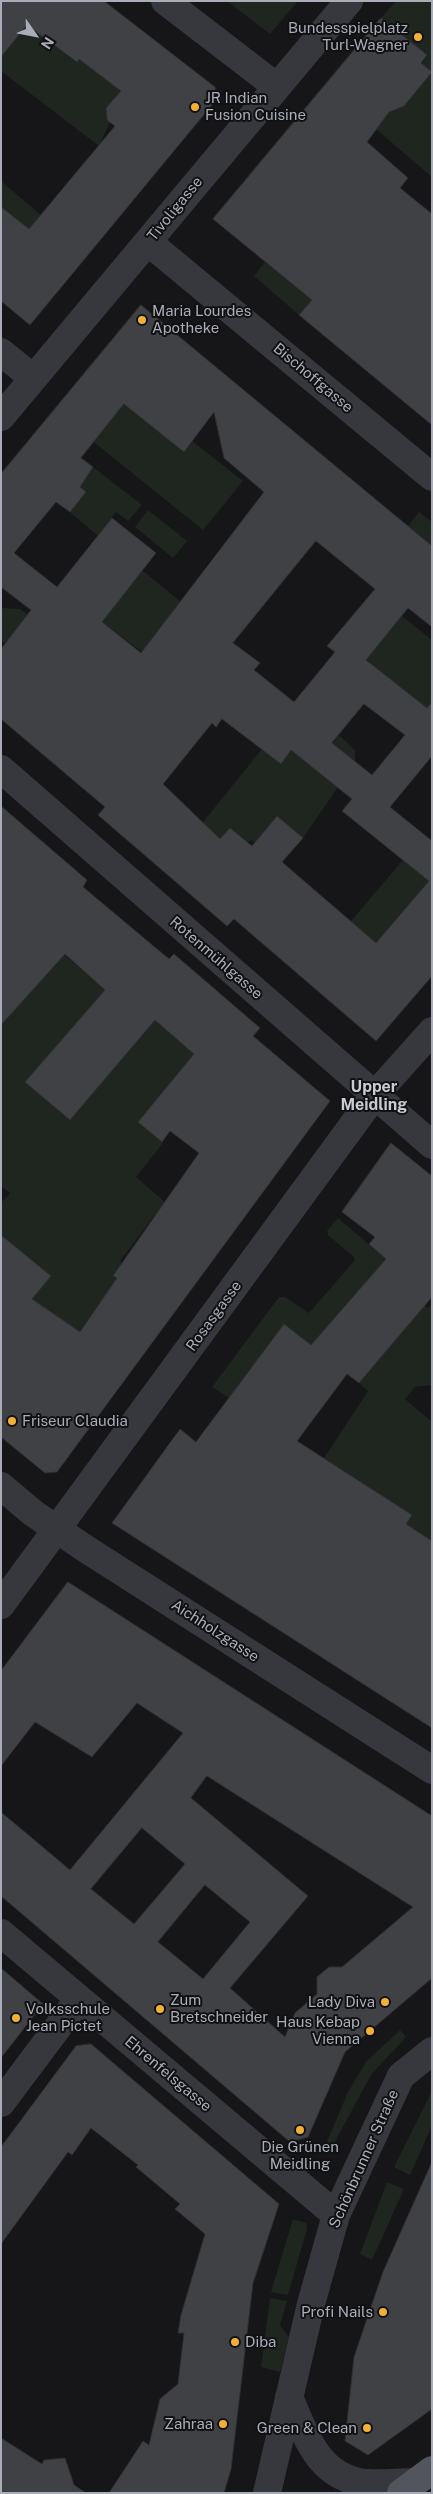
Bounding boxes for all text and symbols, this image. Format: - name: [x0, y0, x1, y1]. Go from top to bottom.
- north arrow: [10, 10, 60, 60]
- place label: Bundesspielplatz Turl-Wagner: [288, 19, 408, 54]
- marker: Bundesspielplatz Turl-Wagner: [412, 31, 424, 43]
- text: N: [38, 34, 57, 52]
- place label: JR Indian Fusion Cuisine: [205, 89, 306, 124]
- marker: JR Indian Fusion Cuisine: [189, 101, 201, 113]
- street label: Tivoligasse: [144, 173, 206, 245]
- place label: Maria Lourdes Apotheke: [152, 302, 251, 337]
- marker: Maria Lourdes Apotheke: [136, 314, 148, 326]
- street label: Bischoffgasse: [269, 339, 357, 417]
- street label: Rotenmühlgasse: [166, 913, 266, 1003]
- district label: Upper Meidling: [341, 1077, 407, 1115]
- street label: Rosasgasse: [182, 1277, 246, 1355]
- place label: Friseur Claudia: [22, 1412, 128, 1430]
- marker: Friseur Claudia: [6, 1415, 18, 1427]
- street label: Aichholzgasse: [168, 1596, 262, 1666]
- place label: Zum Bretschneider: [170, 1991, 268, 2026]
- place label: Lady Diva: [308, 1993, 375, 2011]
- marker: Lady Diva: [379, 1996, 391, 2008]
- place label: Volksschule Jean Pictet: [26, 2000, 110, 2035]
- marker: Zum Bretschneider: [154, 2003, 166, 2015]
- marker: Volksschule Jean Pictet: [10, 2012, 22, 2024]
- place label: Haus Kebap Vienna: [276, 2013, 360, 2048]
- marker: Haus Kebap Vienna: [364, 2025, 376, 2037]
- street label: Ehrenfelsgasse: [121, 2033, 215, 2115]
- street label: Schönbrunner Straße: [325, 2087, 403, 2231]
- marker: Die Grünen Meidling: [294, 2124, 306, 2136]
- place label: Die Grünen Meidling: [261, 2138, 339, 2173]
- place label: Profi Nails: [301, 2303, 373, 2321]
- marker: Profi Nails: [377, 2306, 389, 2318]
- place label: Diba: [245, 2333, 276, 2351]
- marker: Diba: [229, 2336, 241, 2348]
- place label: Zahraa: [164, 2415, 213, 2433]
- marker: Zahraa: [217, 2418, 229, 2430]
- place label: Green & Clean: [257, 2419, 357, 2437]
- marker: Green & Clean: [361, 2422, 373, 2434]

